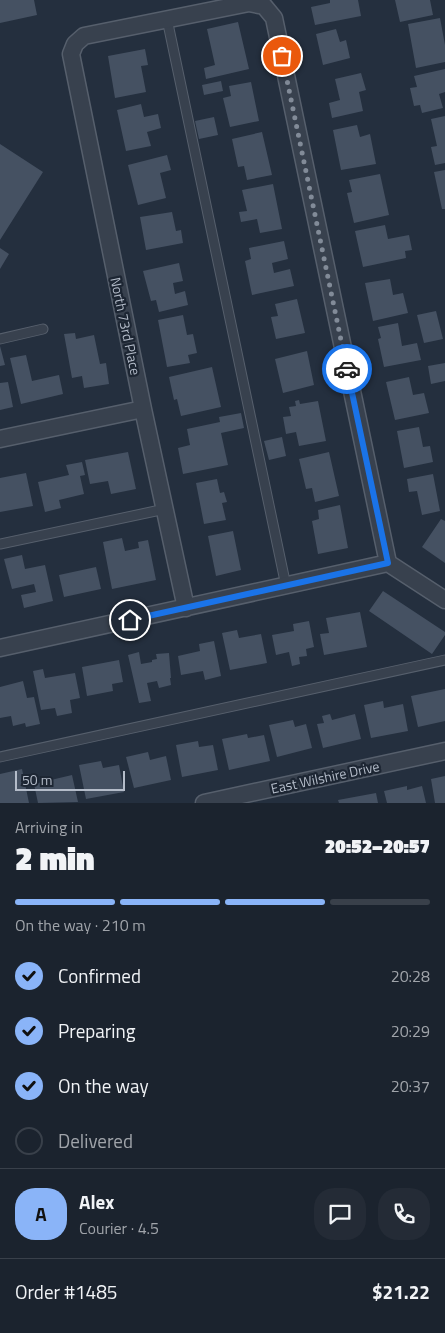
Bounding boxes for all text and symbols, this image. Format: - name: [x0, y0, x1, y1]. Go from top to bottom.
- pin: [261, 35, 303, 77]
- icon: bag: [268, 42, 296, 70]
- street label: North 73rd Place: [105, 275, 147, 377]
- courier: [322, 344, 372, 394]
- icon: car: [333, 355, 361, 383]
- pin: [109, 599, 151, 641]
- icon: home: [116, 606, 144, 634]
- street label: East Wilshire Drive: [269, 755, 381, 799]
- scale bar: [15, 768, 125, 791]
- text: 50 m: [22, 769, 52, 790]
- text: Arriving in: [15, 815, 83, 839]
- text: 20:52–20:57: [325, 831, 430, 860]
- text: 2 min: [15, 834, 95, 882]
- text: On the way · 210 m: [15, 913, 146, 937]
- text: Confirmed: [58, 961, 141, 990]
- icon: check: [15, 962, 43, 990]
- text: 20:28: [391, 964, 430, 988]
- text: Preparing: [58, 1016, 135, 1045]
- icon: check: [15, 1017, 43, 1045]
- text: 20:29: [391, 1019, 430, 1043]
- text: On the way: [58, 1071, 149, 1100]
- icon: check: [15, 1072, 43, 1100]
- text: 20:37: [391, 1074, 430, 1098]
- text: Delivered: [58, 1126, 133, 1155]
- text: Alex: [79, 1187, 114, 1216]
- button: chat: [314, 1188, 366, 1240]
- button: phone: [378, 1188, 430, 1240]
- text: A: [35, 1199, 47, 1228]
- text: Courier · 4.5: [79, 1216, 159, 1240]
- text: Order #1485: [15, 1277, 117, 1306]
- text: $21.22: [372, 1277, 430, 1306]

